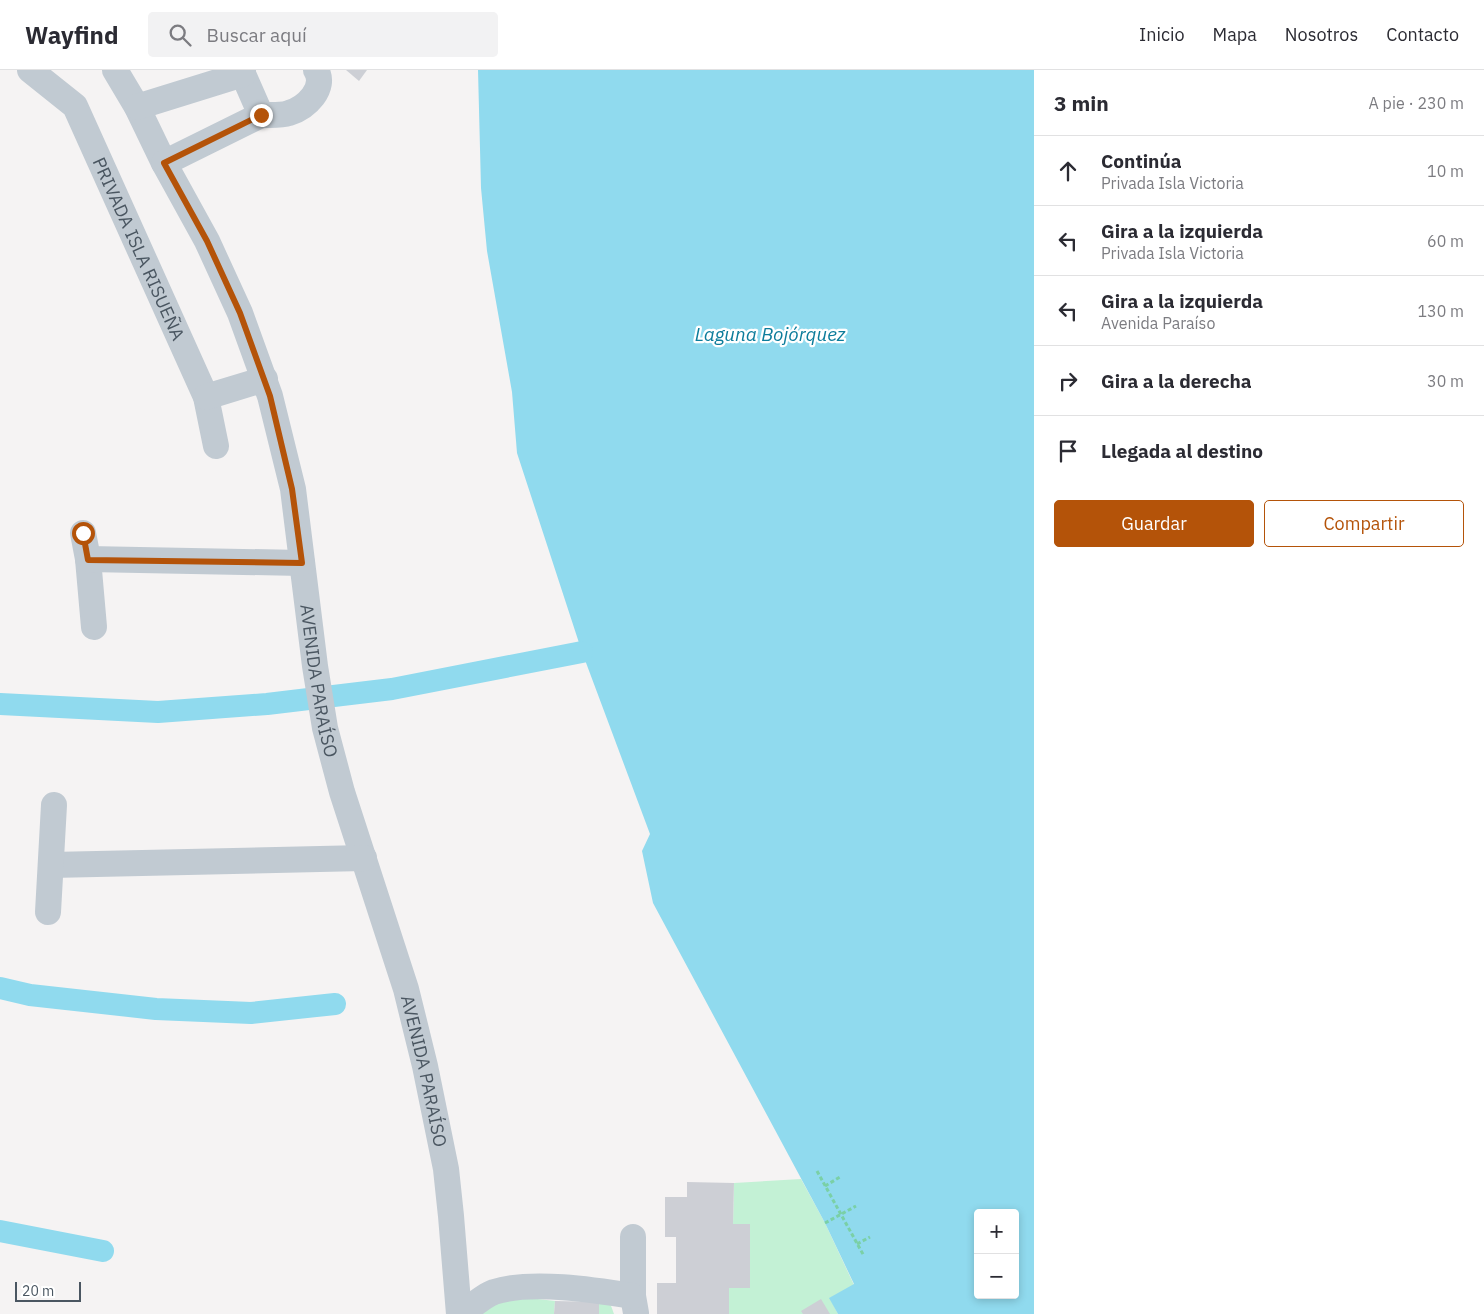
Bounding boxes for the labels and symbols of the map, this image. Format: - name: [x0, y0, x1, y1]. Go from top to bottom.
- route end: [250, 104, 273, 127]
- street label: PRIVADA ISLA RISUEÑA: [88, 154, 191, 344]
- water label: Laguna Bojórquez: [695, 322, 846, 346]
- route start: [72, 522, 95, 545]
- street label: AVENIDA PARAÍSO: [296, 603, 344, 760]
- street label: AVENIDA PARAÍSO: [396, 992, 453, 1149]
- scale bar: [15, 1279, 81, 1302]

